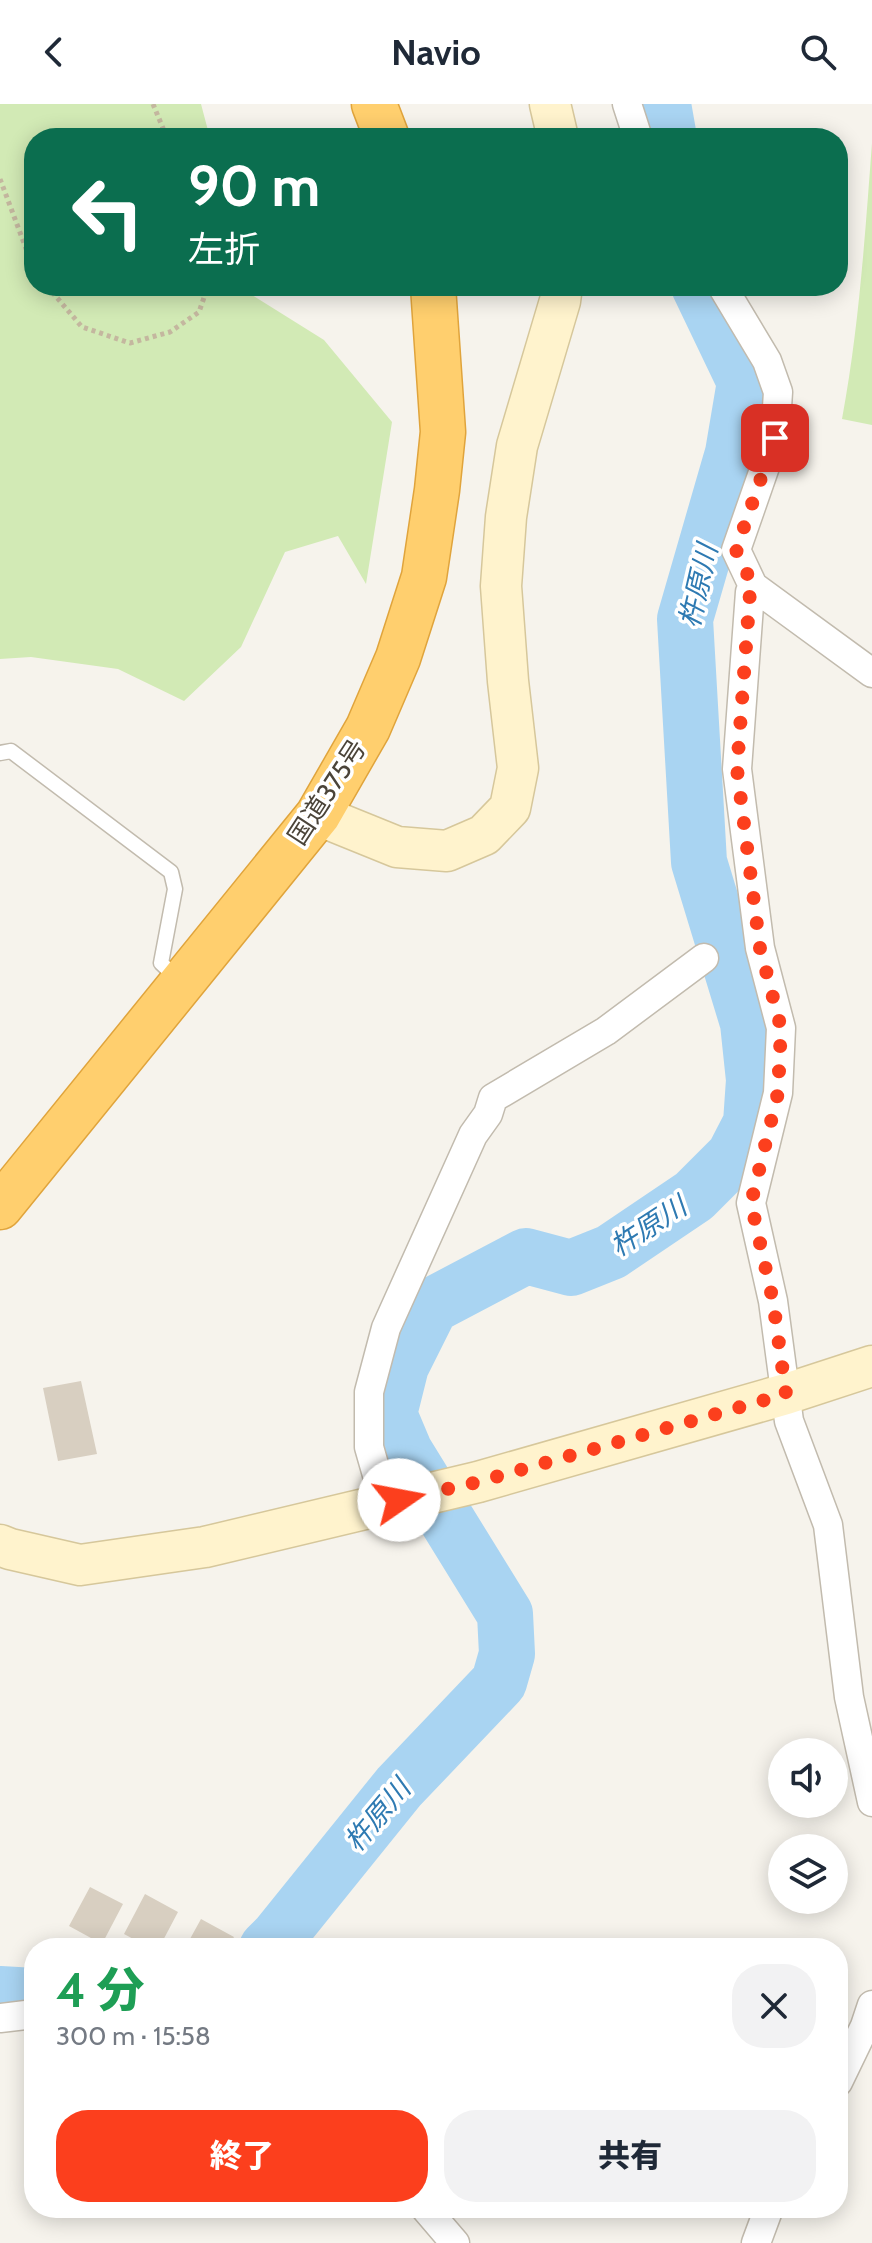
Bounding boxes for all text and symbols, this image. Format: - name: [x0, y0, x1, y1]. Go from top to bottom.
- icon: back: [32, 30, 76, 74]
- text: Navio: [391, 30, 481, 74]
- icon: search: [796, 30, 840, 74]
- text: 90 m: [188, 152, 320, 220]
- icon: left: [56, 160, 160, 264]
- text: 左折: [188, 227, 260, 271]
- pin: [741, 404, 809, 472]
- icon: arrive: [753, 416, 797, 460]
- water label: 杵原川: [672, 538, 725, 631]
- street label: 国道375号: [281, 733, 373, 851]
- water label: 杵原川: [604, 1187, 695, 1263]
- position arrow: [357, 1458, 441, 1542]
- map controls: [768, 1738, 848, 1914]
- button: sound: [768, 1738, 848, 1818]
- water label: 杵原川: [337, 1770, 419, 1858]
- button: layers: [768, 1834, 848, 1914]
- text: 4 分: [56, 1961, 145, 2019]
- button: close: [732, 1964, 816, 2048]
- text: 300 m · 15:58: [56, 2020, 211, 2052]
- button: 終了: [56, 2110, 428, 2202]
- button: 共有: [444, 2110, 816, 2202]

